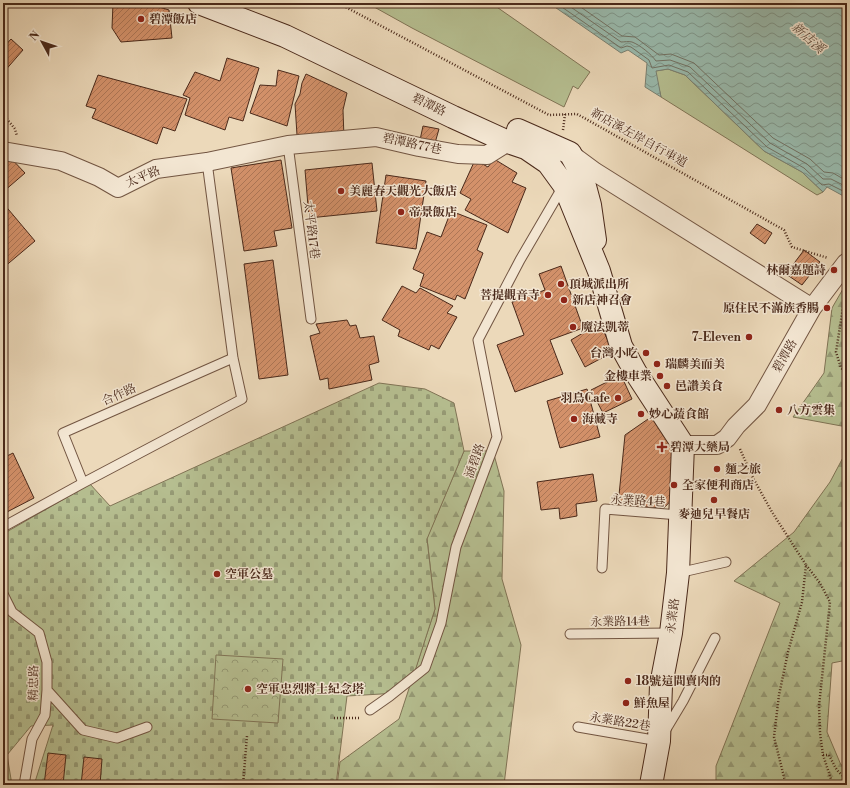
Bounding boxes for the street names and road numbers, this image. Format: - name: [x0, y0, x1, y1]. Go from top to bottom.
- street label: 碧潭路: [410, 90, 448, 120]
- street label: 新店溪左岸自行車道: [588, 105, 690, 171]
- street label: 碧潭路77巷: [381, 130, 443, 158]
- street label: 太平路: [123, 163, 163, 191]
- street label: 太平路17巷: [300, 200, 322, 260]
- street label: 碧潭路: [770, 337, 800, 375]
- street label: 合作路: [99, 381, 139, 409]
- street label: 涵碧路: [462, 442, 488, 480]
- street label: 永業路4巷: [610, 492, 666, 510]
- street label: 永業路: [663, 597, 683, 635]
- street label: 永業路14巷: [590, 614, 650, 630]
- street label: 精忠路: [26, 665, 42, 701]
- street label: 永業路22巷: [588, 710, 652, 734]

